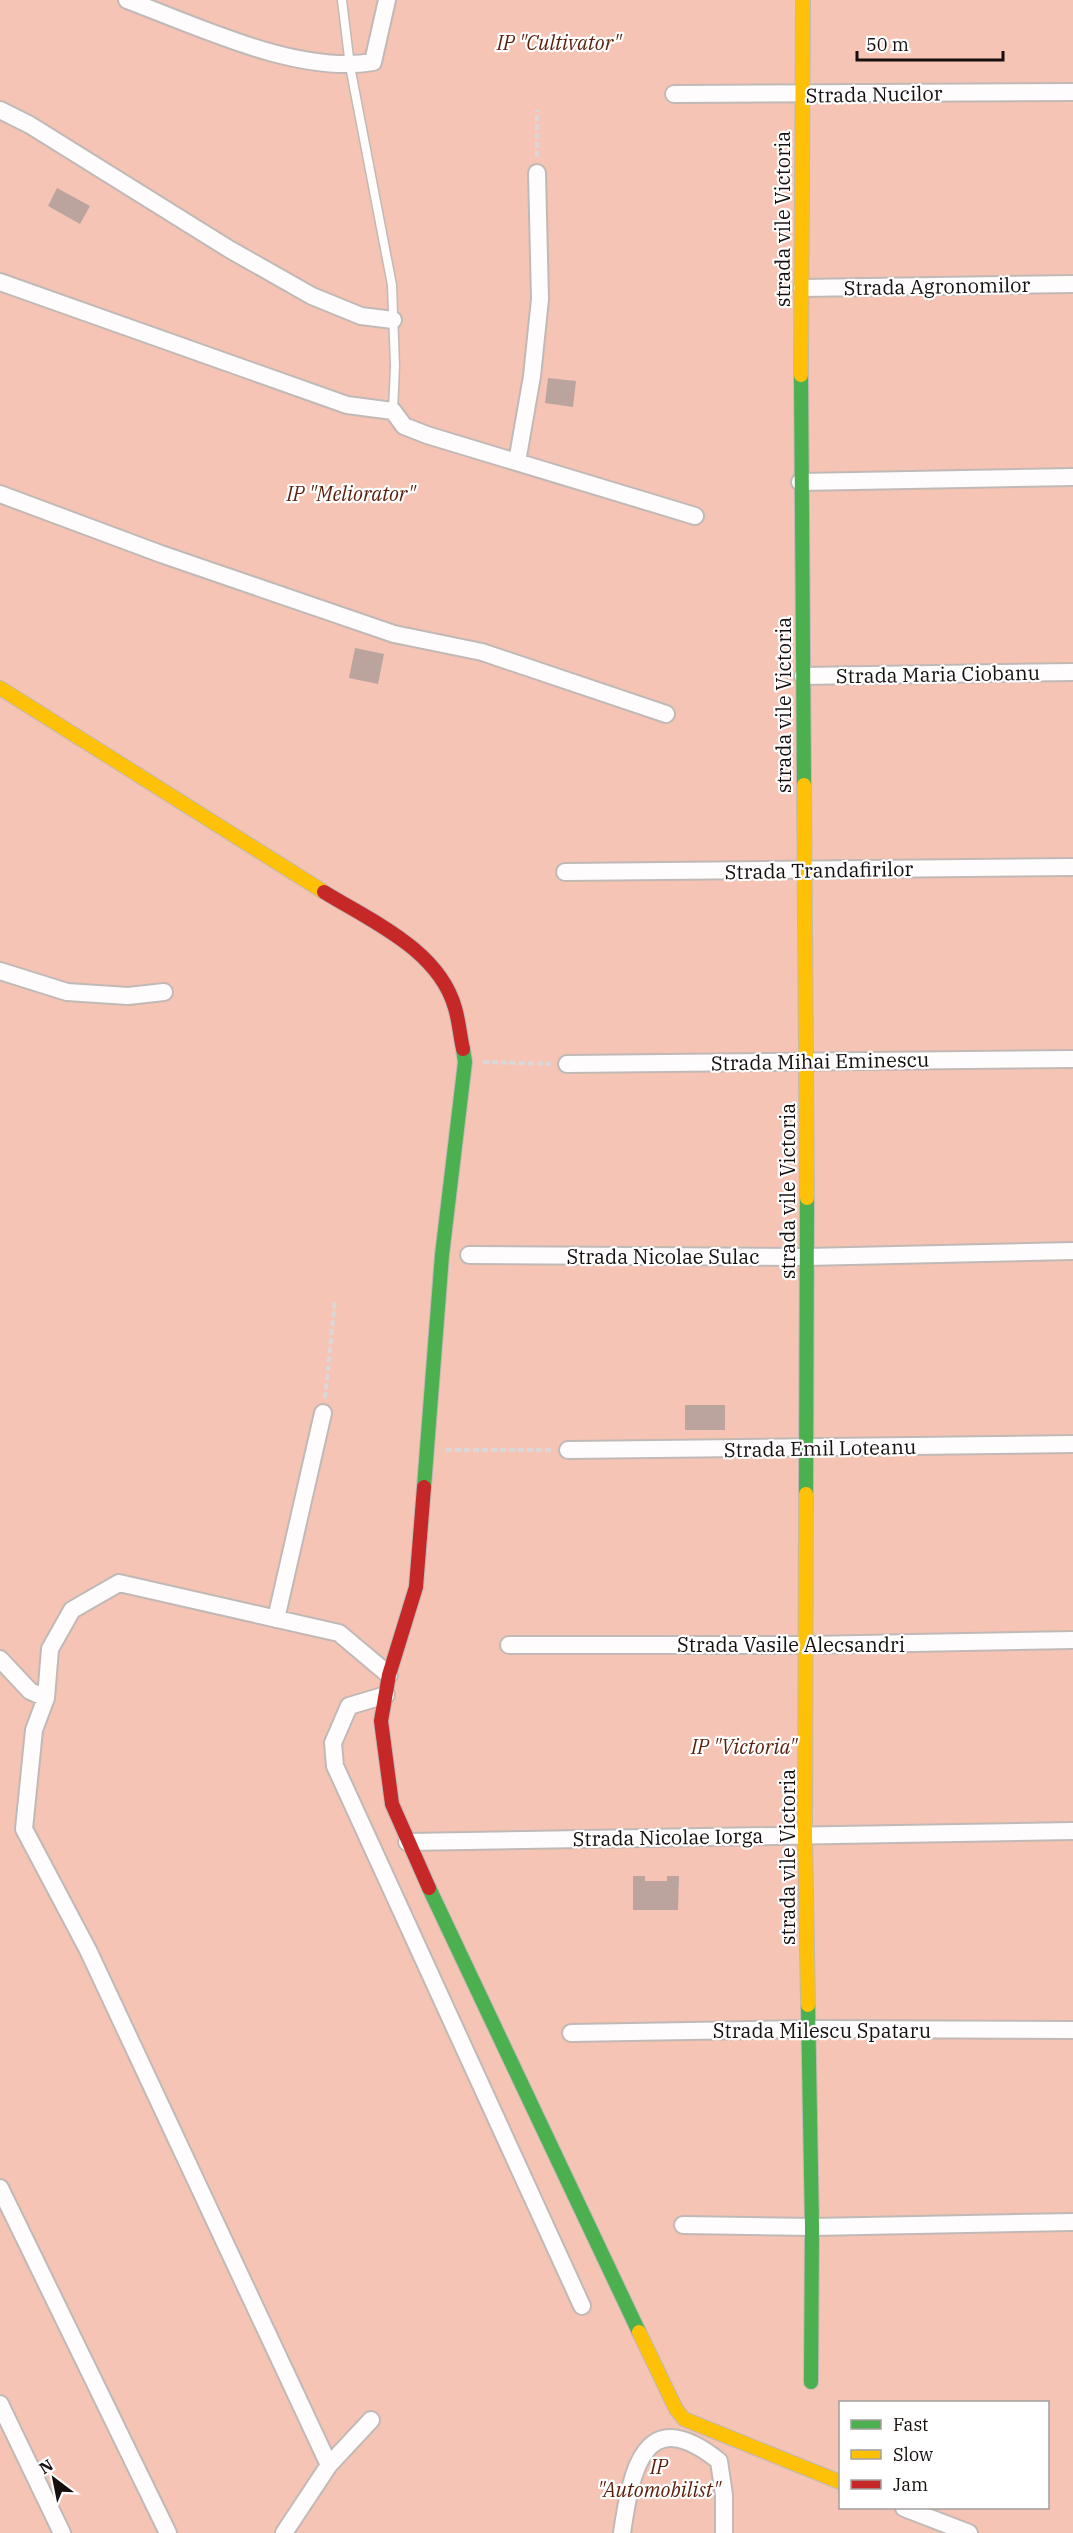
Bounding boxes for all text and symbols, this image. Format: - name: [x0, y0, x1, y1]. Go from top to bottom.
- scale bar: [857, 24, 1002, 62]
- park label: IP "Cultivator": [496, 29, 623, 56]
- text: 50 m: [866, 33, 909, 56]
- street label: Strada Nucilor: [805, 79, 943, 109]
- street label: strada vile Victoria: [769, 131, 796, 307]
- street label: Strada Agronomilor: [843, 271, 1031, 301]
- park label: IP "Meliorator": [286, 480, 417, 507]
- street label: strada vile Victoria: [770, 617, 797, 793]
- street label: Strada Maria Ciobanu: [836, 659, 1040, 689]
- street label: Strada Trandafirilor: [724, 855, 914, 885]
- street label: Strada Mihai Eminescu: [711, 1046, 929, 1076]
- street label: strada vile Victoria: [774, 1103, 801, 1279]
- street label: Strada Nicolae Sulac: [566, 1243, 760, 1270]
- street label: Strada Emil Loteanu: [724, 1433, 916, 1463]
- street label: Strada Vasile Alecsandri: [677, 1631, 905, 1658]
- park label: IP "Victoria": [690, 1733, 798, 1760]
- street label: strada vile Victoria: [774, 1769, 801, 1945]
- street label: Strada Nicolae Iorga: [572, 1822, 764, 1852]
- street label: Strada Milescu Spataru: [713, 2017, 931, 2044]
- legend: [839, 2401, 1049, 2509]
- text: Fast: [893, 2413, 928, 2436]
- text: Slow: [893, 2443, 933, 2466]
- north arrow: [24, 2449, 84, 2509]
- park label: IP "Automobilist": [597, 2453, 722, 2503]
- text: N: [35, 2454, 57, 2478]
- text: Jam: [893, 2473, 928, 2496]

